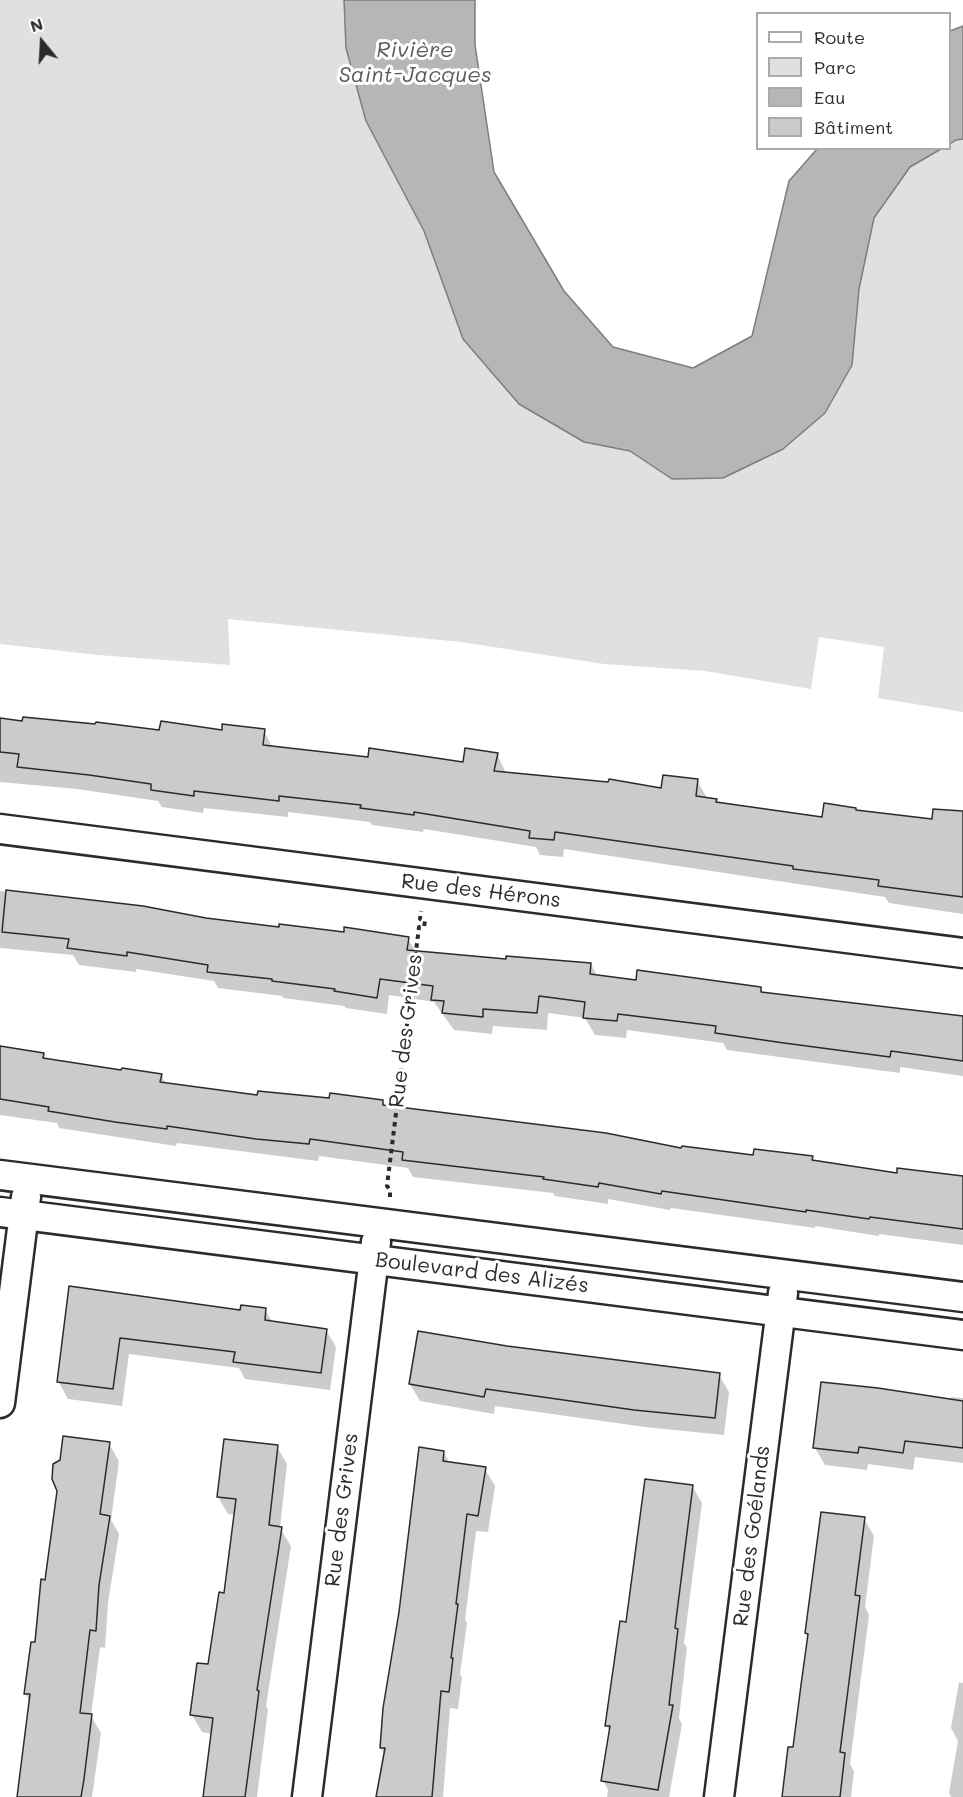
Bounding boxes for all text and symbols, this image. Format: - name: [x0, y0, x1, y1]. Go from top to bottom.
- north arrow: [12, 12, 72, 72]
- legend: [756, 12, 951, 150]
- text: N: [27, 13, 45, 36]
- text: Route: [814, 25, 865, 49]
- water label: Rivière Saint-Jacques: [338, 37, 492, 88]
- text: Parc: [814, 55, 856, 79]
- text: Eau: [814, 85, 845, 109]
- text: Bâtiment: [814, 115, 893, 139]
- street label: Rue des Hérons: [400, 869, 562, 913]
- street label: Rue des Grives: [384, 953, 428, 1109]
- street label: Boulevard des Alizés: [374, 1247, 590, 1299]
- street label: Rue des Grives: [320, 1432, 364, 1588]
- street label: Rue des Goélands: [728, 1444, 776, 1628]

